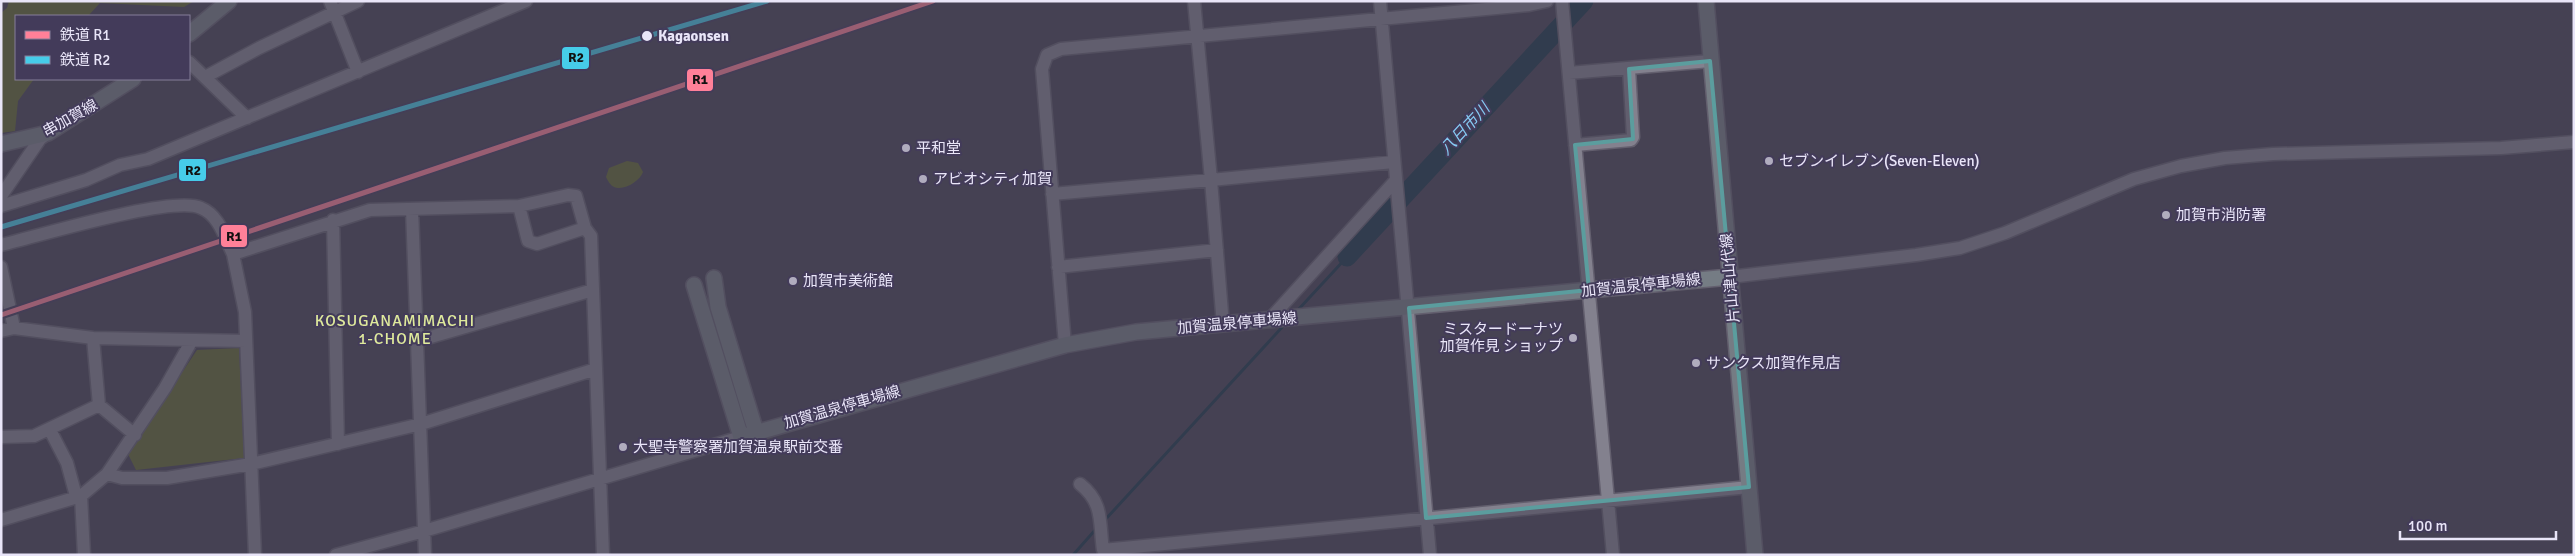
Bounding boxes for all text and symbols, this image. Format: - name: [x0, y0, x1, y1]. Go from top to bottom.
- legend: [15, 15, 190, 80]
- text: 鉄道 R1: [60, 26, 110, 44]
- place label: Kagaonsen: [658, 27, 729, 45]
- marker: Kagaonsen: [640, 29, 654, 43]
- line badge: R2: [561, 46, 590, 70]
- text: R2: [568, 49, 584, 66]
- text: 鉄道 R2: [60, 51, 110, 69]
- line badge: R1: [686, 68, 714, 92]
- text: R1: [692, 71, 709, 88]
- street label: 串加賀線: [39, 96, 101, 140]
- water label: 八日市川: [1436, 97, 1495, 159]
- place label: 平和堂: [916, 139, 961, 157]
- marker: 平和堂: [900, 142, 912, 154]
- place label: セブンイレブン(Seven-Eleven): [1779, 152, 1980, 170]
- marker: セブンイレブン(Seven-Eleven): [1763, 155, 1775, 167]
- line badge: R2: [178, 158, 207, 182]
- text: R2: [185, 162, 201, 179]
- place label: アビオシティ加賀: [933, 170, 1052, 188]
- marker: アビオシティ加賀: [917, 173, 929, 185]
- place label: 加賀市消防署: [2176, 206, 2266, 224]
- marker: 加賀市消防署: [2160, 209, 2172, 221]
- line badge: R1: [220, 224, 248, 248]
- text: R1: [226, 228, 243, 245]
- street label: 片山津山代線: [1717, 232, 1743, 324]
- street label: 加賀温泉停車場線: [1580, 270, 1702, 300]
- place label: 加賀市美術館: [803, 272, 893, 290]
- marker: 加賀市美術館: [787, 275, 799, 287]
- street label: 加賀温泉停車場線: [1176, 309, 1298, 337]
- district label: KOSUGANAMIMACHI 1-CHOME: [315, 311, 475, 349]
- place label: ミスタードーナツ 加賀作見 ショップ: [1440, 320, 1563, 355]
- marker: ミスタードーナツ 加賀作見 ショップ: [1567, 332, 1579, 344]
- place label: サンクス加賀作見店: [1706, 354, 1841, 372]
- marker: サンクス加賀作見店: [1690, 357, 1702, 369]
- street label: 加賀温泉停車場線: [782, 382, 902, 432]
- place label: 大聖寺警察署加賀温泉駅前交番: [633, 438, 843, 456]
- marker: 大聖寺警察署加賀温泉駅前交番: [617, 441, 629, 453]
- scale bar: [2400, 508, 2556, 540]
- text: 100 m: [2408, 517, 2448, 535]

